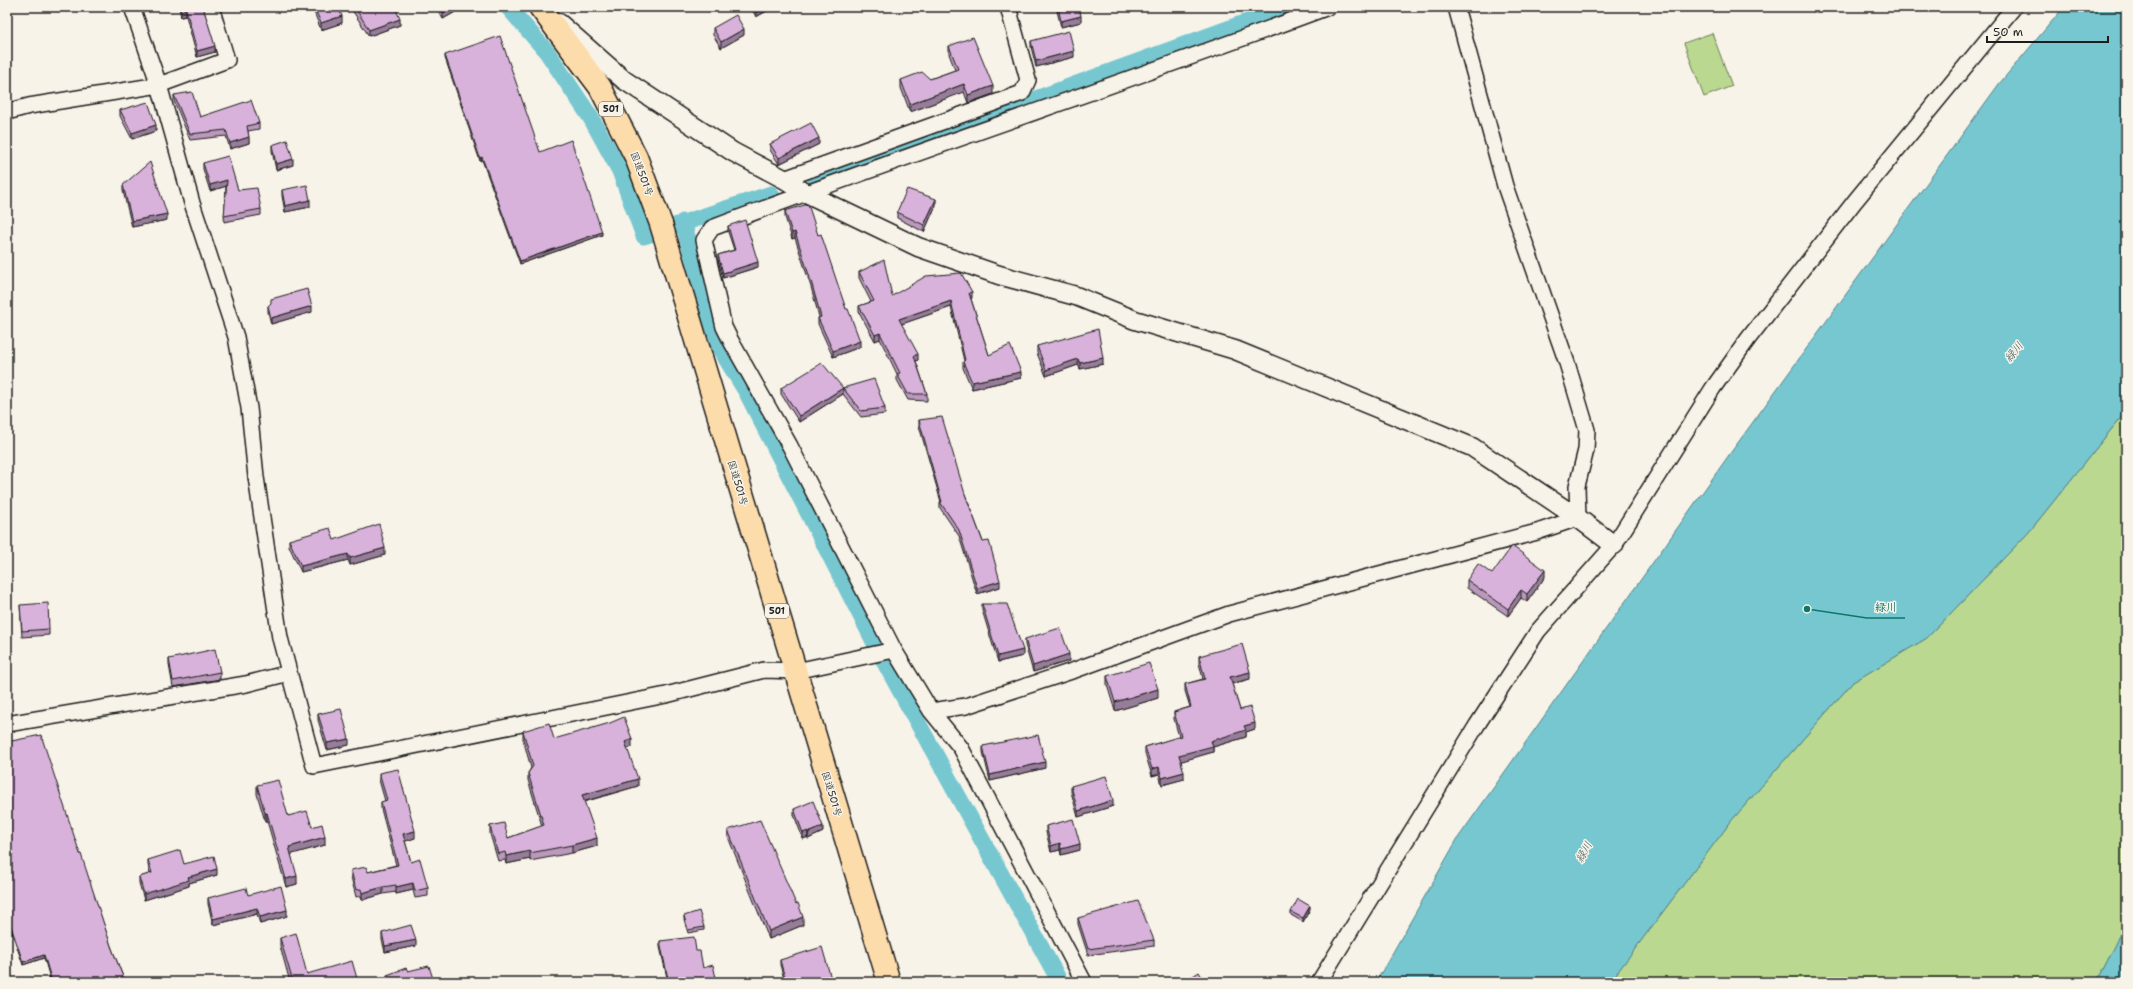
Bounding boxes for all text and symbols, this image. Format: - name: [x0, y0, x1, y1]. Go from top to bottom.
- scale bar: [1987, 18, 2108, 44]
- text: 50 m: [1993, 24, 2023, 40]
- road number: 501: [599, 102, 623, 116]
- street label: 国道501号: [628, 150, 656, 198]
- water label: 緑川: [2001, 339, 2027, 365]
- street label: 国道501号: [725, 459, 751, 507]
- callout: 緑川: [1867, 595, 1905, 618]
- text: 緑川: [1875, 600, 1897, 615]
- road number: 501: [765, 604, 789, 618]
- street label: 国道501号: [819, 770, 845, 818]
- water label: 緑川: [1572, 839, 1596, 865]

